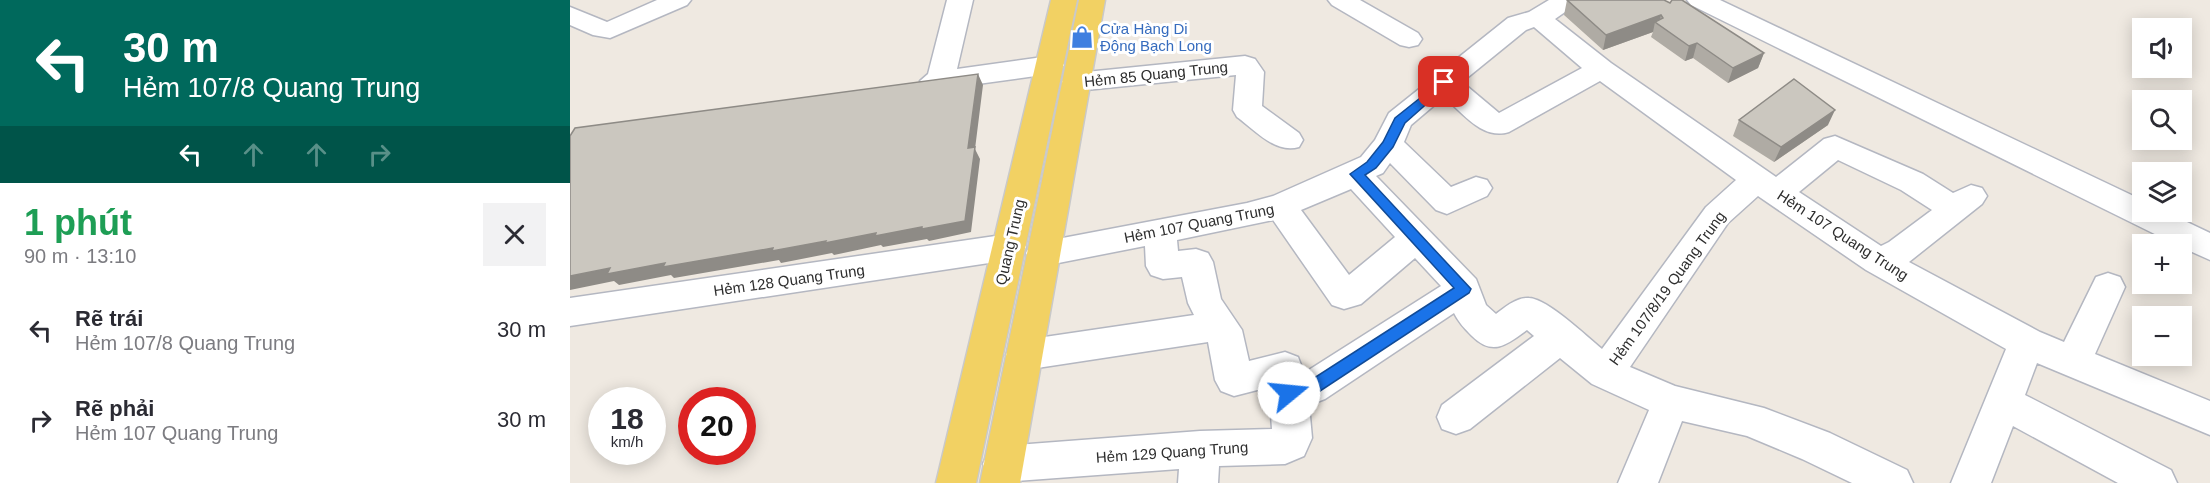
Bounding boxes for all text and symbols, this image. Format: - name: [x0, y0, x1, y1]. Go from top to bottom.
- map controls: [2132, 18, 2192, 366]
- button: sound: [2132, 18, 2192, 78]
- place label: Cửa Hàng Di Động Bạch Long: [1100, 20, 1212, 54]
- icon: left: [24, 24, 102, 102]
- text: 30 m: [123, 24, 219, 71]
- shop icon: Cửa Hàng Di Động Bạch Long: [1069, 24, 1095, 50]
- pin: [1418, 56, 1469, 107]
- street label: Hẻm 85 Quang Trung: [1083, 58, 1229, 90]
- icon: arrive: [1427, 65, 1460, 98]
- text: Hẻm 107/8 Quang Trung: [123, 73, 420, 103]
- button: search: [2132, 90, 2192, 150]
- icon: left: [174, 138, 207, 171]
- icon: ahead: [237, 138, 270, 171]
- icon: ahead: [300, 138, 333, 171]
- icon: right: [363, 138, 396, 171]
- button: layers: [2132, 162, 2192, 222]
- street label: Hẻm 107 Quang Trung: [1774, 186, 1912, 284]
- street label: Quang Trung: [992, 197, 1028, 287]
- street label: Hẻm 107 Quang Trung: [1122, 200, 1276, 246]
- text: 1 phút: [24, 202, 132, 243]
- button: close: [483, 203, 546, 266]
- street label: Hẻm 107/8/19 Quang Trung: [1605, 208, 1729, 368]
- button: +: [2132, 234, 2192, 294]
- text: 90 m · 13:10: [24, 245, 136, 267]
- street label: Hẻm 128 Quang Trung: [712, 261, 866, 299]
- text: Rẽ trái: [75, 306, 143, 331]
- button: −: [2132, 306, 2192, 366]
- icon: left: [24, 314, 57, 347]
- text: 30 m: [497, 317, 546, 342]
- text: Hẻm 107/8 Quang Trung: [75, 332, 295, 354]
- position arrow: [1257, 361, 1321, 425]
- speed limit sign: 20: [678, 387, 756, 465]
- text: Rẽ phải: [75, 396, 154, 421]
- text: 18: [610, 402, 644, 435]
- icon: right: [24, 404, 57, 437]
- text: 30 m: [497, 407, 546, 432]
- text: Hẻm 107 Quang Trung: [75, 422, 278, 444]
- text: km/h: [611, 433, 643, 450]
- street label: Hẻm 129 Quang Trung: [1095, 438, 1249, 466]

